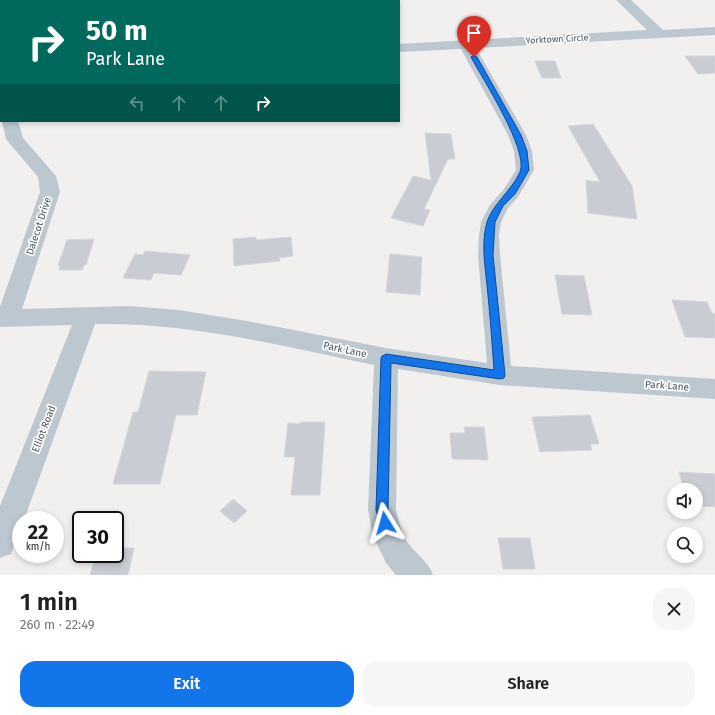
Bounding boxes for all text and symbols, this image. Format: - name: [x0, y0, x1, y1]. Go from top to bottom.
- text: 50 m: [86, 14, 148, 47]
- icon: right: [20, 16, 72, 68]
- pin: [457, 16, 491, 57]
- icon: arrive: [463, 22, 485, 44]
- street label: Yorktown Circle: [525, 32, 589, 46]
- text: Park Lane: [86, 48, 165, 70]
- icon: left: [126, 92, 148, 114]
- icon: ahead: [168, 92, 190, 114]
- icon: ahead: [210, 92, 232, 114]
- icon: right: [252, 92, 274, 114]
- street label: Dalecot Drive: [24, 196, 54, 256]
- street label: Park Lane: [322, 340, 368, 360]
- street label: Park Lane: [645, 378, 689, 394]
- street label: Elliot Road: [30, 404, 58, 454]
- map controls: [667, 483, 703, 563]
- button: sound: [667, 483, 703, 519]
- position arrow: [364, 502, 406, 544]
- speed limit sign: 30: [72, 511, 124, 563]
- text: 22: [28, 520, 48, 544]
- button: search: [667, 527, 703, 563]
- text: km/h: [26, 541, 50, 553]
- text: 1 min: [20, 588, 78, 616]
- button: close: [653, 588, 695, 630]
- text: 260 m · 22:49: [20, 617, 95, 632]
- button: Exit: [20, 661, 354, 707]
- button: Share: [362, 661, 695, 707]

